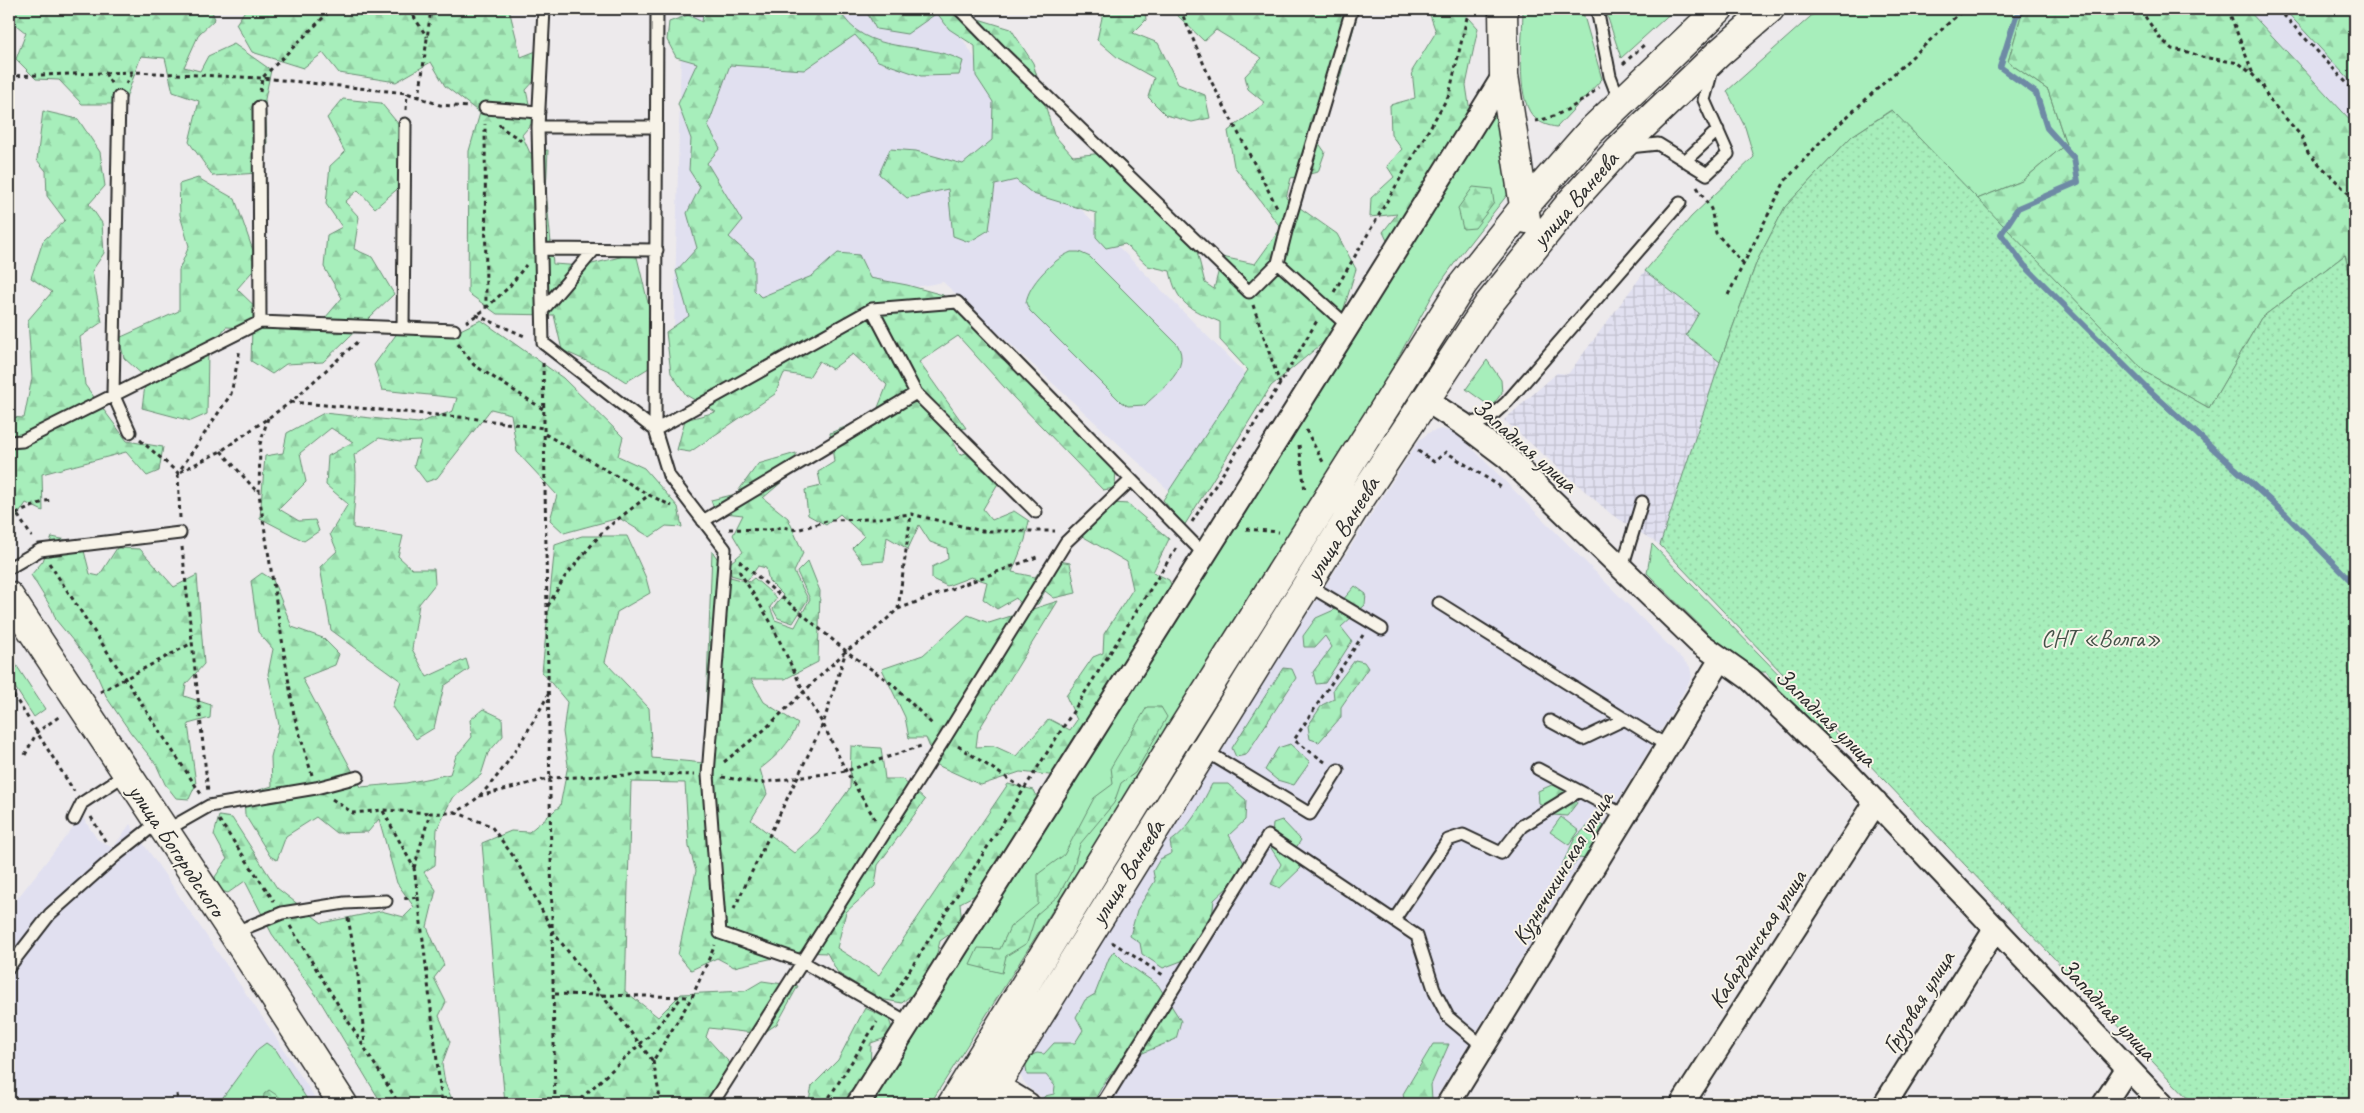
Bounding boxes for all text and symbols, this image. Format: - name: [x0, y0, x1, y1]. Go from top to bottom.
- street label: улица Ванеева: [1524, 144, 1626, 255]
- street label: Западная улица: [1466, 391, 1585, 500]
- street label: улица Ванеева: [1297, 470, 1387, 589]
- park label: СНТ «Волга»: [2041, 623, 2161, 653]
- street label: Западная улица: [1769, 661, 1884, 774]
- street label: улица Богородского: [120, 776, 234, 924]
- street label: Кузнечихинская улица: [1505, 784, 1621, 950]
- street label: улица Ванеева: [1082, 813, 1172, 932]
- street label: Кабардинская улица: [1701, 863, 1814, 1014]
- street label: Грузовая улица: [1875, 944, 1962, 1059]
- street label: Западная улица: [2053, 951, 2164, 1068]

